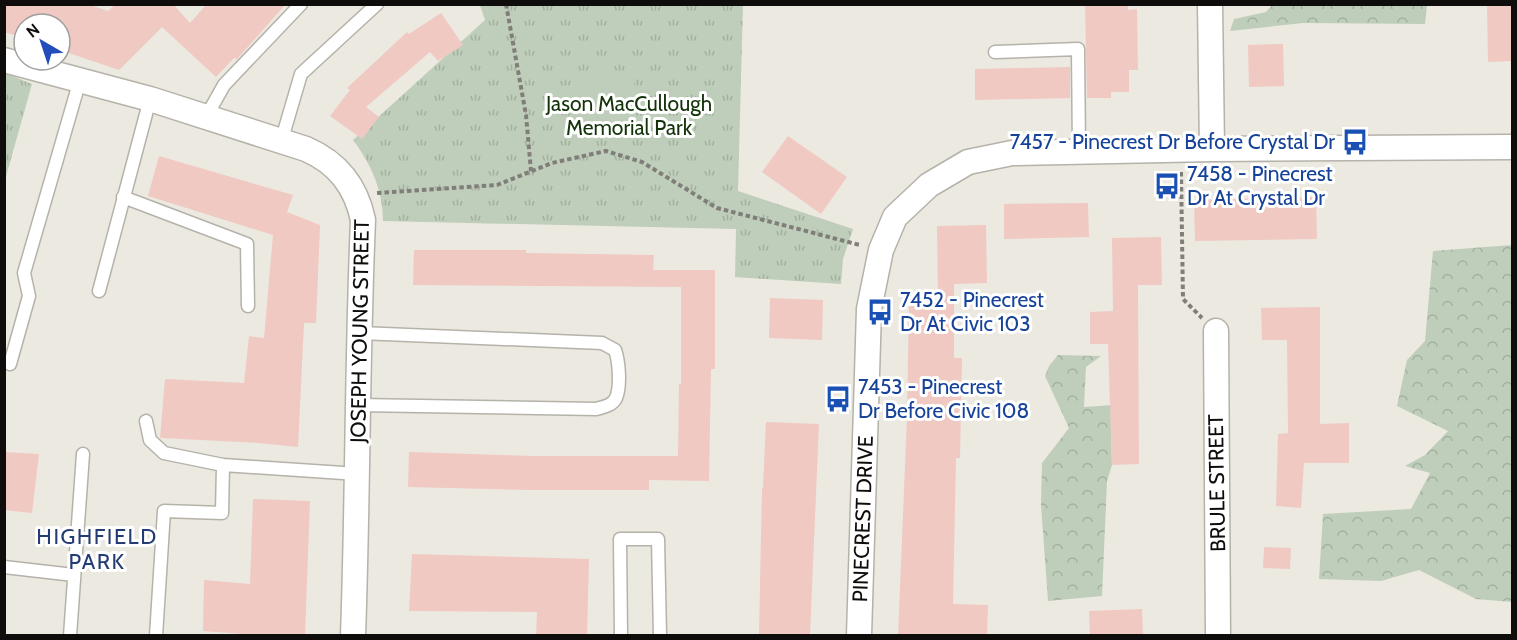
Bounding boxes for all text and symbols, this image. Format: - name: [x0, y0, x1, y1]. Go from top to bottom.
- north arrow: [12, 12, 72, 72]
- text: N: [23, 20, 43, 42]
- park label: Jason MacCullough Memorial Park: [545, 91, 712, 140]
- bus stop icon: 7457 - Pinecrest Dr Before Crystal Dr: [1340, 127, 1370, 157]
- place label: 7457 - Pinecrest Dr Before Crystal Dr: [1010, 129, 1335, 154]
- place label: 7458 - Pinecrest Dr At Crystal Dr: [1187, 161, 1333, 210]
- bus stop icon: 7458 - Pinecrest Dr At Crystal Dr: [1152, 171, 1182, 201]
- street label: JOSEPH YOUNG STREET: [345, 219, 374, 444]
- place label: 7452 - Pinecrest Dr At Civic 103: [900, 287, 1044, 336]
- bus stop icon: 7452 - Pinecrest Dr At Civic 103: [865, 297, 895, 327]
- place label: 7453 - Pinecrest Dr Before Civic 108: [858, 374, 1029, 423]
- bus stop icon: 7453 - Pinecrest Dr Before Civic 108: [823, 384, 853, 414]
- street label: BRULE STREET: [1203, 414, 1230, 552]
- street label: PINECREST DRIVE: [847, 435, 878, 603]
- district label: HIGHFIELD PARK: [36, 523, 158, 575]

